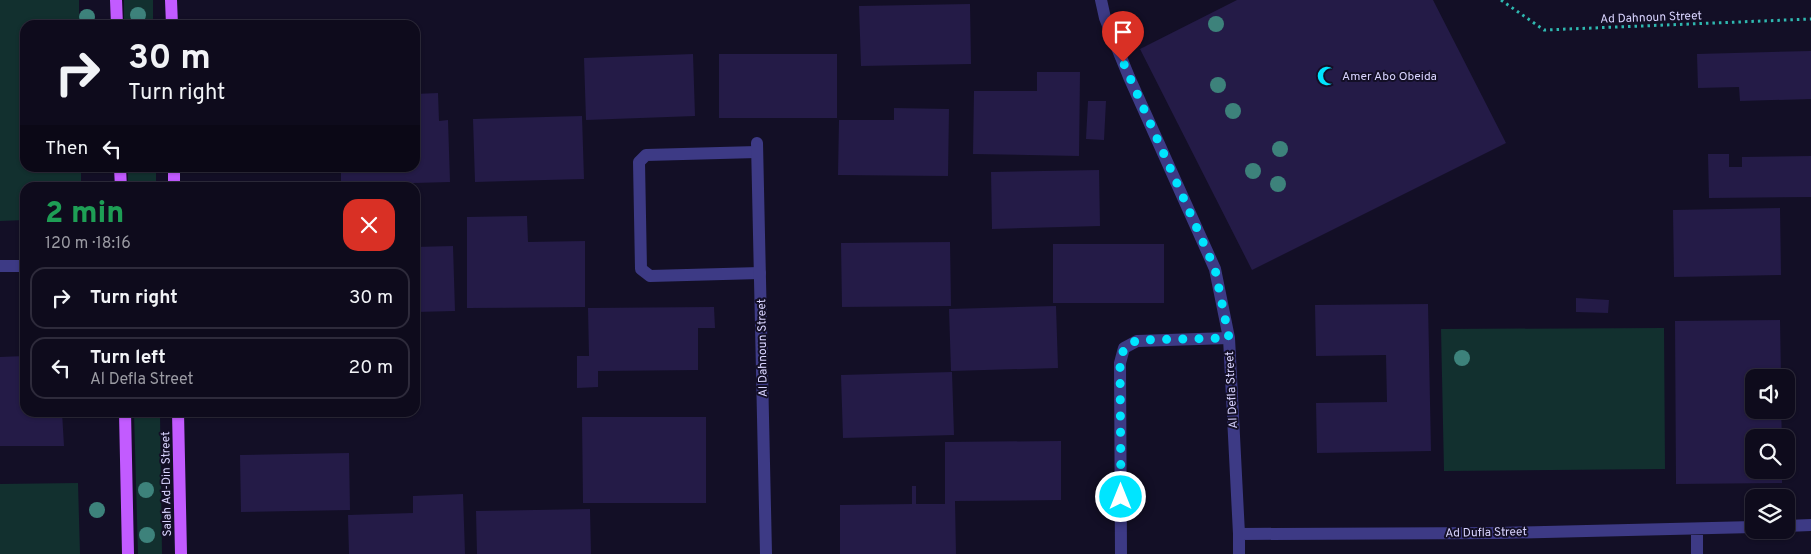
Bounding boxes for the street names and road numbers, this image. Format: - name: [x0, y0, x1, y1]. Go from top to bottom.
- street label: Ad Dahnoun Street: [1600, 8, 1702, 28]
- street label: Al Dahnoun Street: [754, 299, 772, 397]
- street label: Al Defla Street: [1222, 351, 1242, 429]
- street label: Salah Ad-Din Street: [158, 431, 176, 537]
- street label: Ad Dufla Street: [1445, 524, 1527, 542]

